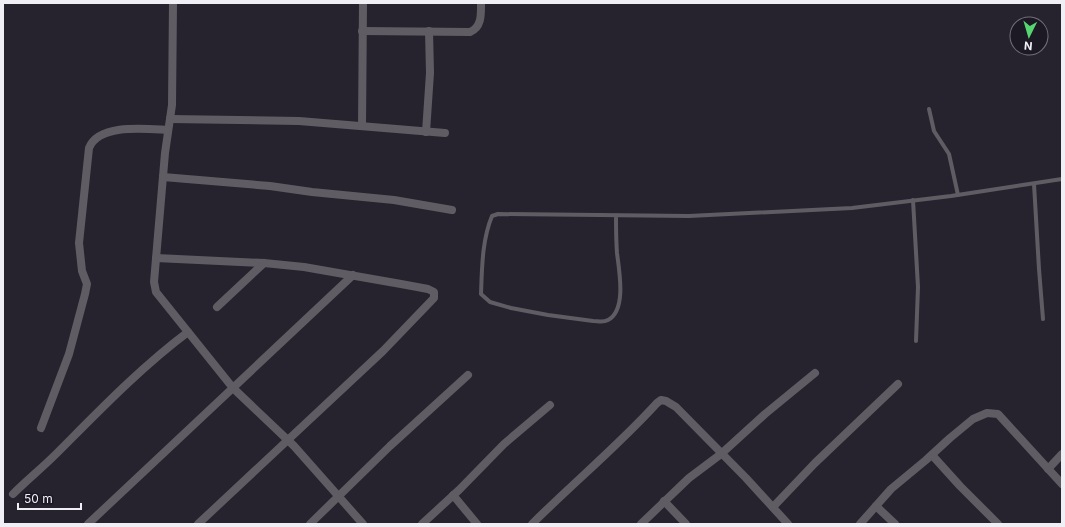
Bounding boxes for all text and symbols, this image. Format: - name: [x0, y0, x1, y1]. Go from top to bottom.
- north arrow: [1009, 16, 1049, 56]
- text: N: [1023, 39, 1033, 53]
- scale bar: [18, 485, 81, 511]
- text: 50 m: [24, 491, 53, 506]

